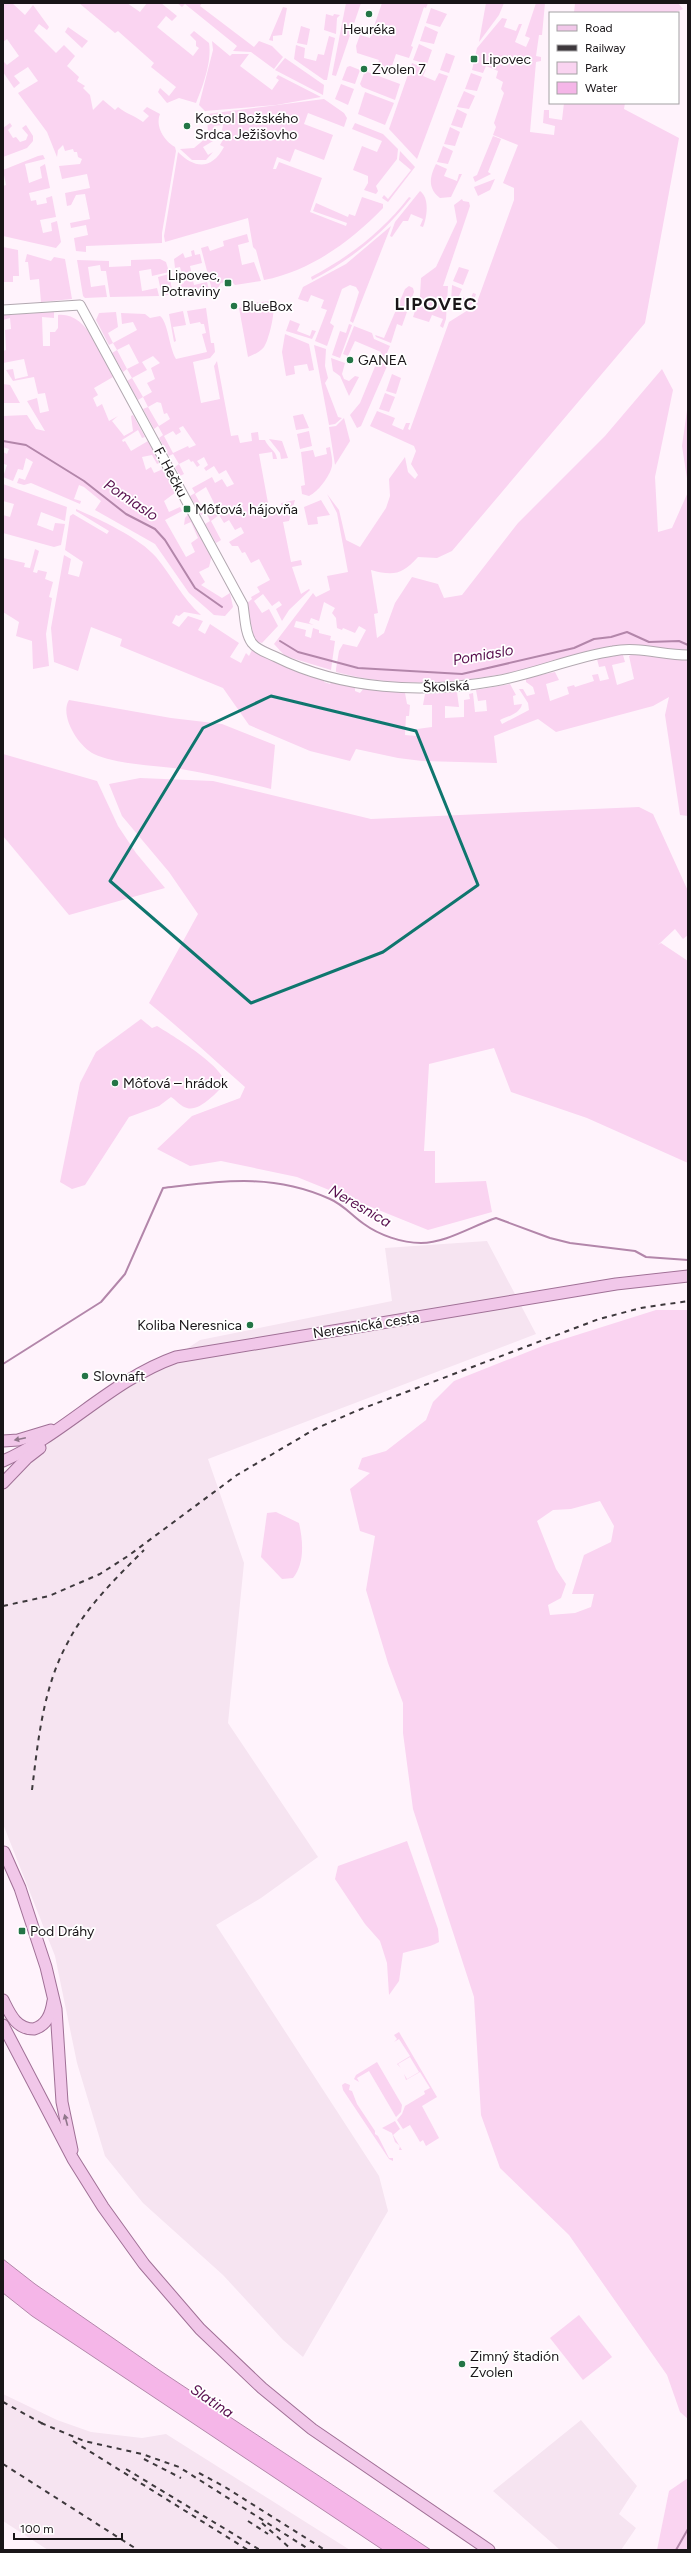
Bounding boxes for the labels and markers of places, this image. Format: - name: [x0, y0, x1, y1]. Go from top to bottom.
- marker: Heuréka: [364, 9, 374, 19]
- place label: Heuréka: [343, 21, 395, 38]
- place label: Lipovec: [482, 51, 531, 68]
- marker: Lipovec: [469, 54, 479, 64]
- place label: Zvolen 7: [372, 61, 426, 78]
- marker: Zvolen 7: [359, 64, 369, 74]
- place label: Kostol Božského Srdca Ježišovho: [195, 110, 298, 143]
- marker: Kostol Božského Srdca Ježišovho: [182, 121, 192, 131]
- place label: Lipovec, Potraviny: [161, 267, 221, 300]
- marker: Lipovec, Potraviny: [223, 278, 233, 288]
- place label: BlueBox: [242, 298, 293, 315]
- marker: BlueBox: [229, 301, 239, 311]
- place label: GANEA: [358, 352, 407, 369]
- marker: GANEA: [345, 355, 355, 365]
- place label: Môťová, hájovňa: [195, 501, 298, 518]
- marker: Môťová, hájovňa: [182, 504, 192, 514]
- place label: Môťová – hrádok: [123, 1075, 228, 1092]
- marker: Môťová – hrádok: [110, 1078, 120, 1088]
- place label: Koliba Neresnica: [137, 1317, 242, 1334]
- marker: Koliba Neresnica: [245, 1320, 255, 1330]
- place label: Slovnaft: [93, 1368, 145, 1385]
- marker: Slovnaft: [80, 1371, 90, 1381]
- place label: Pod Dráhy: [30, 1923, 95, 1940]
- marker: Pod Dráhy: [17, 1926, 27, 1936]
- place label: Zimný štadión Zvolen: [470, 2348, 559, 2381]
- marker: Zimný štadión Zvolen: [457, 2359, 467, 2369]

